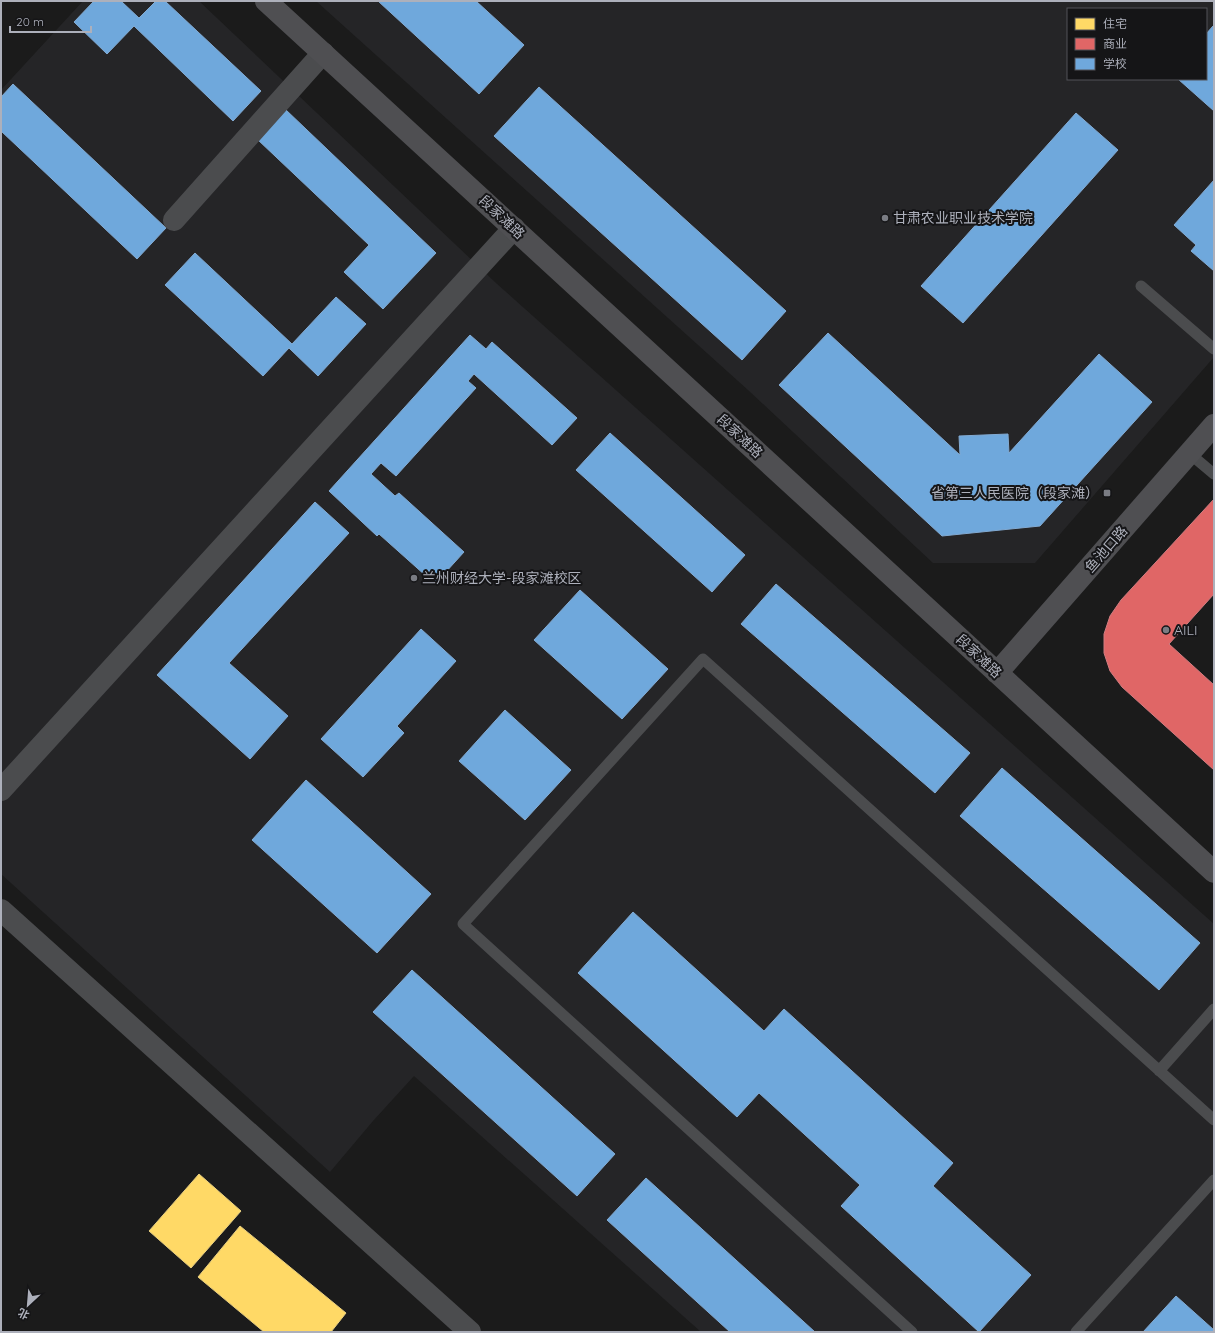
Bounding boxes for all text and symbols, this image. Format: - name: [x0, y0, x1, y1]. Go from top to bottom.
- scale bar: [10, 8, 91, 34]
- legend: [1067, 8, 1207, 80]
- text: 20 m: [16, 14, 44, 29]
- text: 住宅: [1103, 16, 1127, 31]
- text: 商业: [1103, 36, 1127, 51]
- text: 学校: [1103, 56, 1127, 71]
- street label: 段家滩路: [475, 191, 529, 243]
- place label: 甘肃农业职业技术学院: [893, 209, 1033, 227]
- marker: 甘肃农业职业技术学院: [880, 213, 890, 223]
- street label: 段家滩路: [713, 410, 767, 462]
- place label: 省第三人民医院（段家滩）: [931, 484, 1099, 502]
- marker: 省第三人民医院（段家滩）: [1102, 488, 1112, 498]
- street label: 鱼池口路: [1081, 522, 1131, 576]
- place label: 兰州财经大学-段家滩校区: [422, 569, 581, 587]
- marker: 兰州财经大学-段家滩校区: [409, 573, 419, 583]
- place label: AILI: [1174, 621, 1198, 639]
- marker: AILI: [1161, 625, 1171, 635]
- street label: 段家滩路: [952, 630, 1006, 682]
- north arrow: [8, 1285, 48, 1325]
- text: 北: [16, 1305, 32, 1323]

